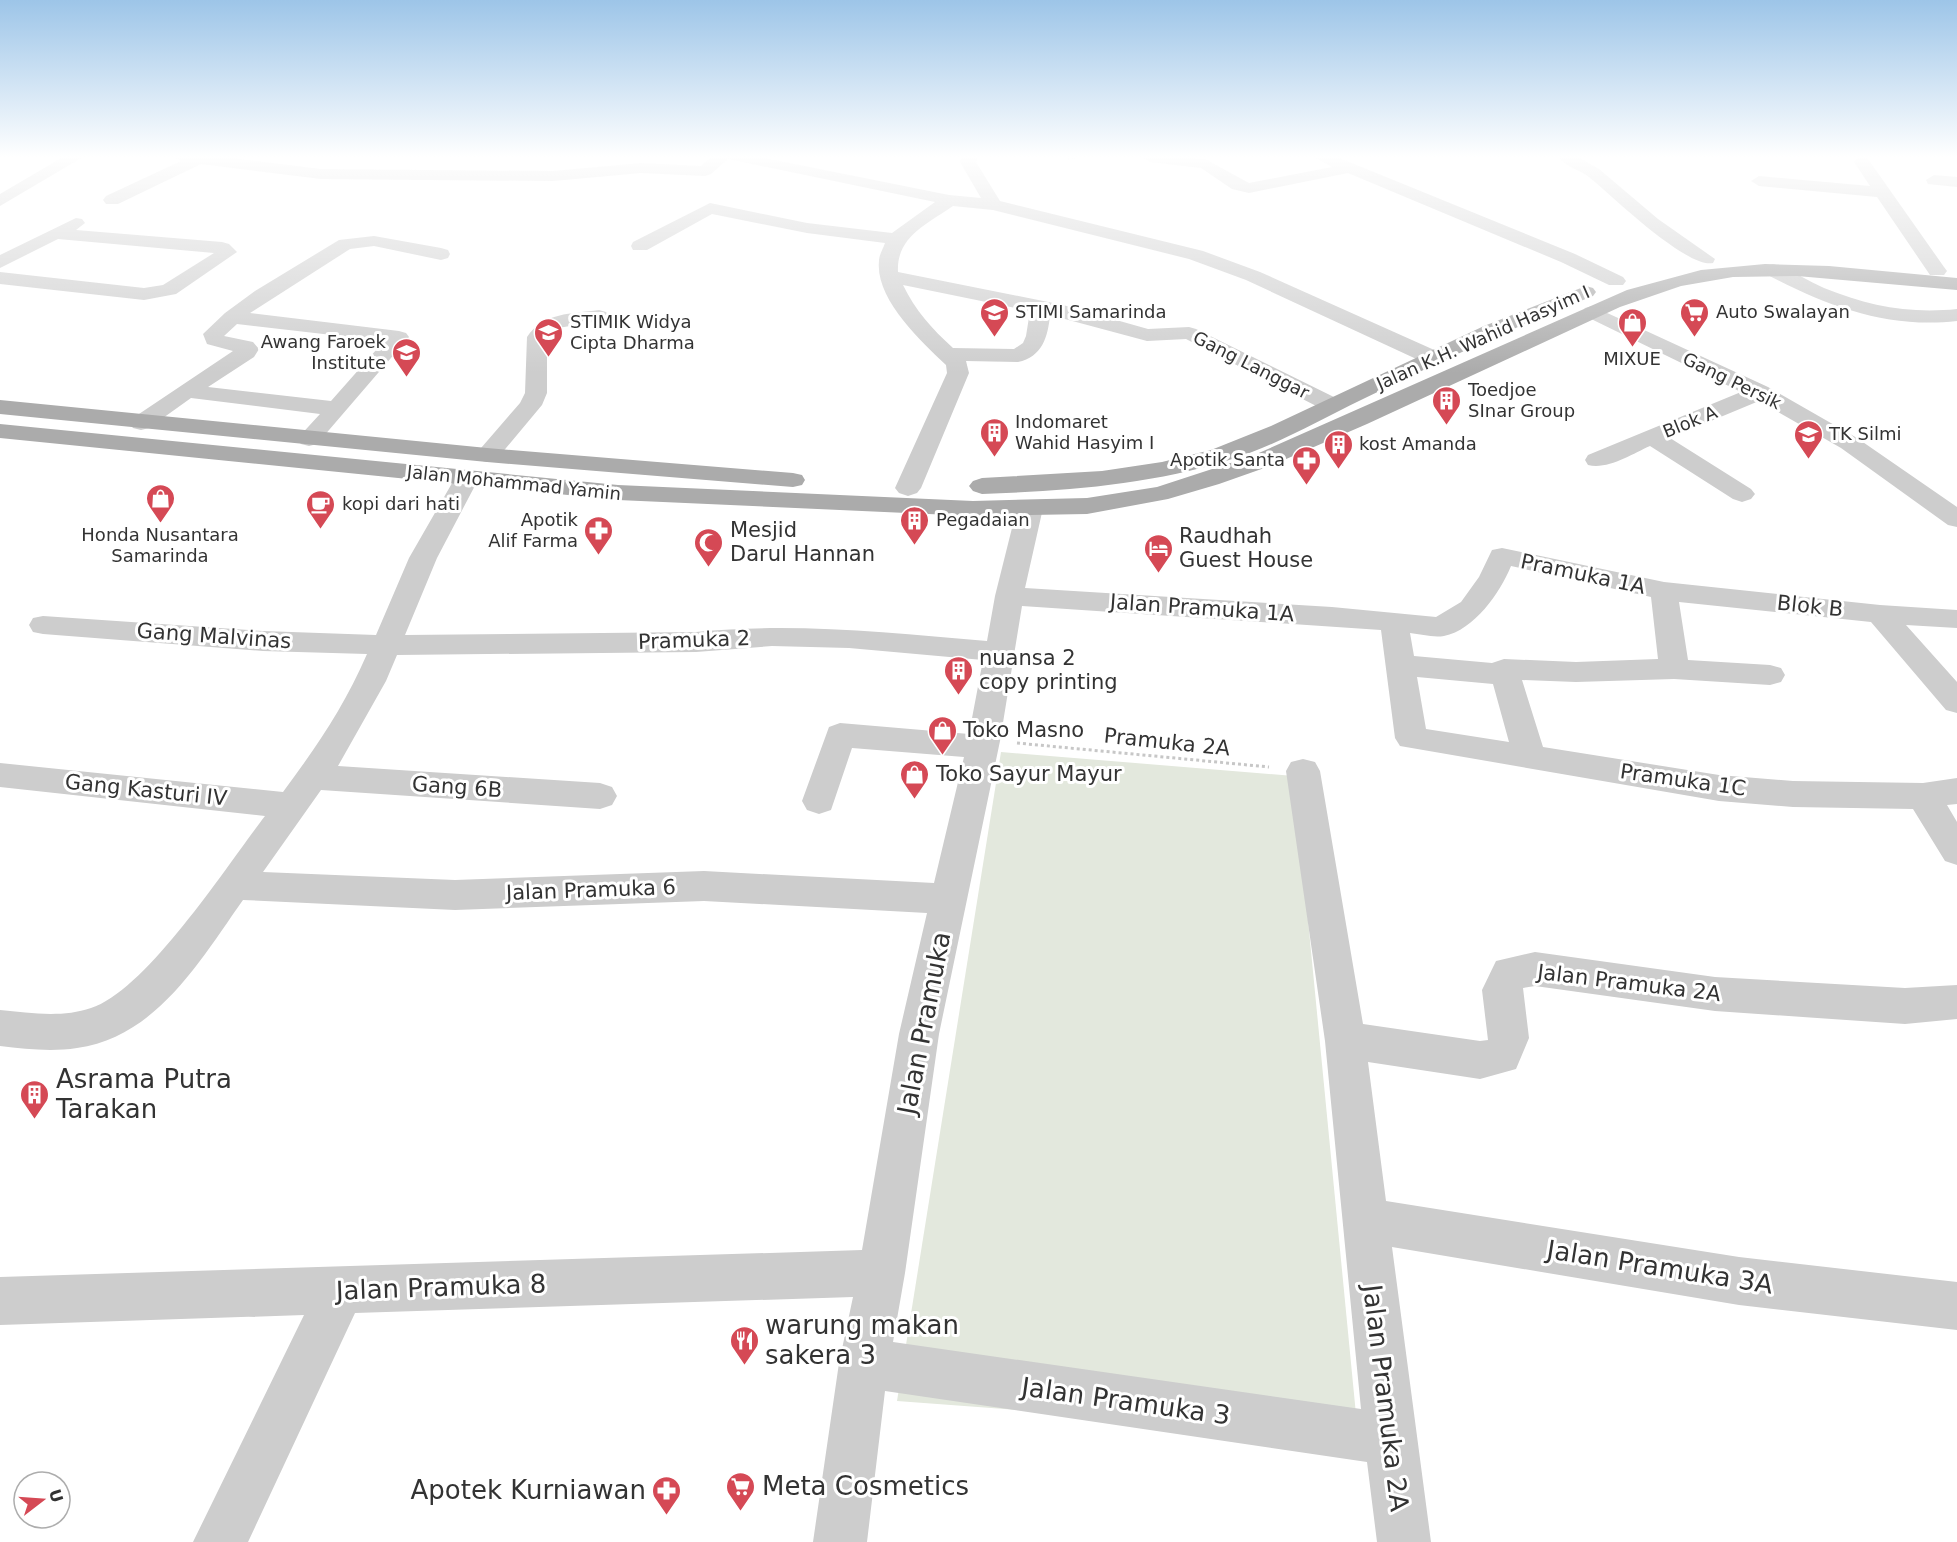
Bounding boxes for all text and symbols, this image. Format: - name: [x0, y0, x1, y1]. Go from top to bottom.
- street label: Jalan K.H. Wahid Hasyim I: [1372, 281, 1593, 395]
- school or university icon: STIMI Samarinda: [978, 296, 1010, 338]
- supermarket icon: Auto Swalayan: [1679, 296, 1711, 338]
- place label: STIMI Samarinda: [1015, 301, 1167, 322]
- place label: Auto Swalayan: [1716, 301, 1850, 322]
- shop icon: MIXUE: [1616, 306, 1648, 348]
- place label: STIMIK Widya Cipta Dharma: [570, 311, 695, 353]
- school or university icon: STIMIK Widya Cipta Dharma: [533, 316, 565, 358]
- street label: Gang Langgar: [1190, 326, 1313, 403]
- place label: Awang Faroek Institute: [261, 331, 387, 373]
- school or university icon: Awang Faroek Institute: [391, 336, 423, 378]
- place label: MIXUE: [1603, 348, 1661, 369]
- street label: Gang Persik: [1680, 348, 1785, 414]
- place label: Toedjoe SInar Group: [1467, 379, 1575, 421]
- building icon: Toedjoe SInar Group: [1431, 384, 1463, 426]
- street label: Blok A: [1660, 401, 1721, 442]
- place label: Indomaret Wahid Hasyim I: [1015, 411, 1154, 453]
- building icon: Indomaret Wahid Hasyim I: [978, 416, 1010, 458]
- school or university icon: TK Silmi: [1792, 418, 1824, 460]
- place label: TK Silmi: [1828, 423, 1901, 444]
- building icon: kost Amanda: [1322, 428, 1354, 470]
- place label: kost Amanda: [1359, 433, 1477, 454]
- pharmacy icon: Apotik Santa: [1290, 444, 1322, 486]
- place label: Apotik Santa: [1170, 449, 1285, 470]
- street label: Jalan Mohammad Yamin: [405, 461, 622, 504]
- shop icon: Honda Nusantara Samarinda: [144, 482, 176, 524]
- cafe icon: kopi dari hati: [305, 488, 337, 530]
- place label: kopi dari hati: [342, 493, 460, 514]
- building icon: Pegadaian: [899, 504, 931, 546]
- place label: Apotik Alif Farma: [488, 509, 579, 551]
- place label: Pegadaian: [936, 509, 1030, 530]
- pharmacy icon: Apotik Alif Farma: [583, 514, 615, 556]
- place label: Mesjid Darul Hannan: [730, 518, 875, 566]
- place label: Honda Nusantara Samarinda: [81, 524, 239, 566]
- place label: Raudhah Guest House: [1179, 524, 1313, 572]
- mosque icon: Mesjid Darul Hannan: [693, 526, 725, 568]
- hotel icon: Raudhah Guest House: [1142, 532, 1174, 574]
- street label: Pramuka 1A: [1519, 549, 1648, 599]
- street label: Jalan Pramuka 1A: [1107, 589, 1295, 626]
- street label: Blok B: [1776, 591, 1844, 621]
- street label: Gang Malvinas: [136, 619, 292, 653]
- street label: Pramuka 2: [637, 626, 751, 654]
- place label: nuansa 2 copy printing: [979, 646, 1118, 694]
- building icon: nuansa 2 copy printing: [942, 654, 974, 696]
- shop icon: Toko Masno: [926, 714, 958, 756]
- place label: Toko Masno: [962, 718, 1084, 742]
- street label: Pramuka 2A: [1103, 723, 1232, 761]
- shop icon: Toko Sayur Mayur: [899, 758, 931, 800]
- street label: Pramuka 1C: [1618, 759, 1748, 801]
- place label: Toko Sayur Mayur: [935, 762, 1122, 786]
- street label: Gang Kasturi IV: [64, 770, 229, 811]
- street label: Gang 6B: [411, 772, 503, 802]
- street label: Jalan Pramuka 6: [504, 875, 676, 905]
- street label: Jalan Pramuka: [891, 929, 956, 1119]
- street label: Jalan Pramuka 2A: [1534, 960, 1723, 1006]
- place label: Asrama Putra Tarakan: [55, 1064, 232, 1124]
- building icon: Asrama Putra Tarakan: [19, 1078, 51, 1120]
- street label: Jalan Pramuka 3A: [1543, 1234, 1775, 1300]
- street label: Jalan Pramuka 8: [333, 1268, 547, 1306]
- street label: Jalan Pramuka 2A: [1357, 1281, 1415, 1513]
- place label: warung makan sakera 3: [765, 1310, 959, 1370]
- restaurant icon: warung makan sakera 3: [728, 1324, 760, 1366]
- street label: Jalan Pramuka 3: [1018, 1371, 1232, 1431]
- north arrow: [12, 1470, 72, 1530]
- supermarket icon: Meta Cosmetics: [725, 1470, 757, 1512]
- place label: Meta Cosmetics: [762, 1471, 969, 1501]
- pharmacy icon: Apotek Kurniawan: [651, 1474, 683, 1516]
- place label: Apotek Kurniawan: [411, 1475, 646, 1505]
- text: U: [45, 1487, 67, 1505]

